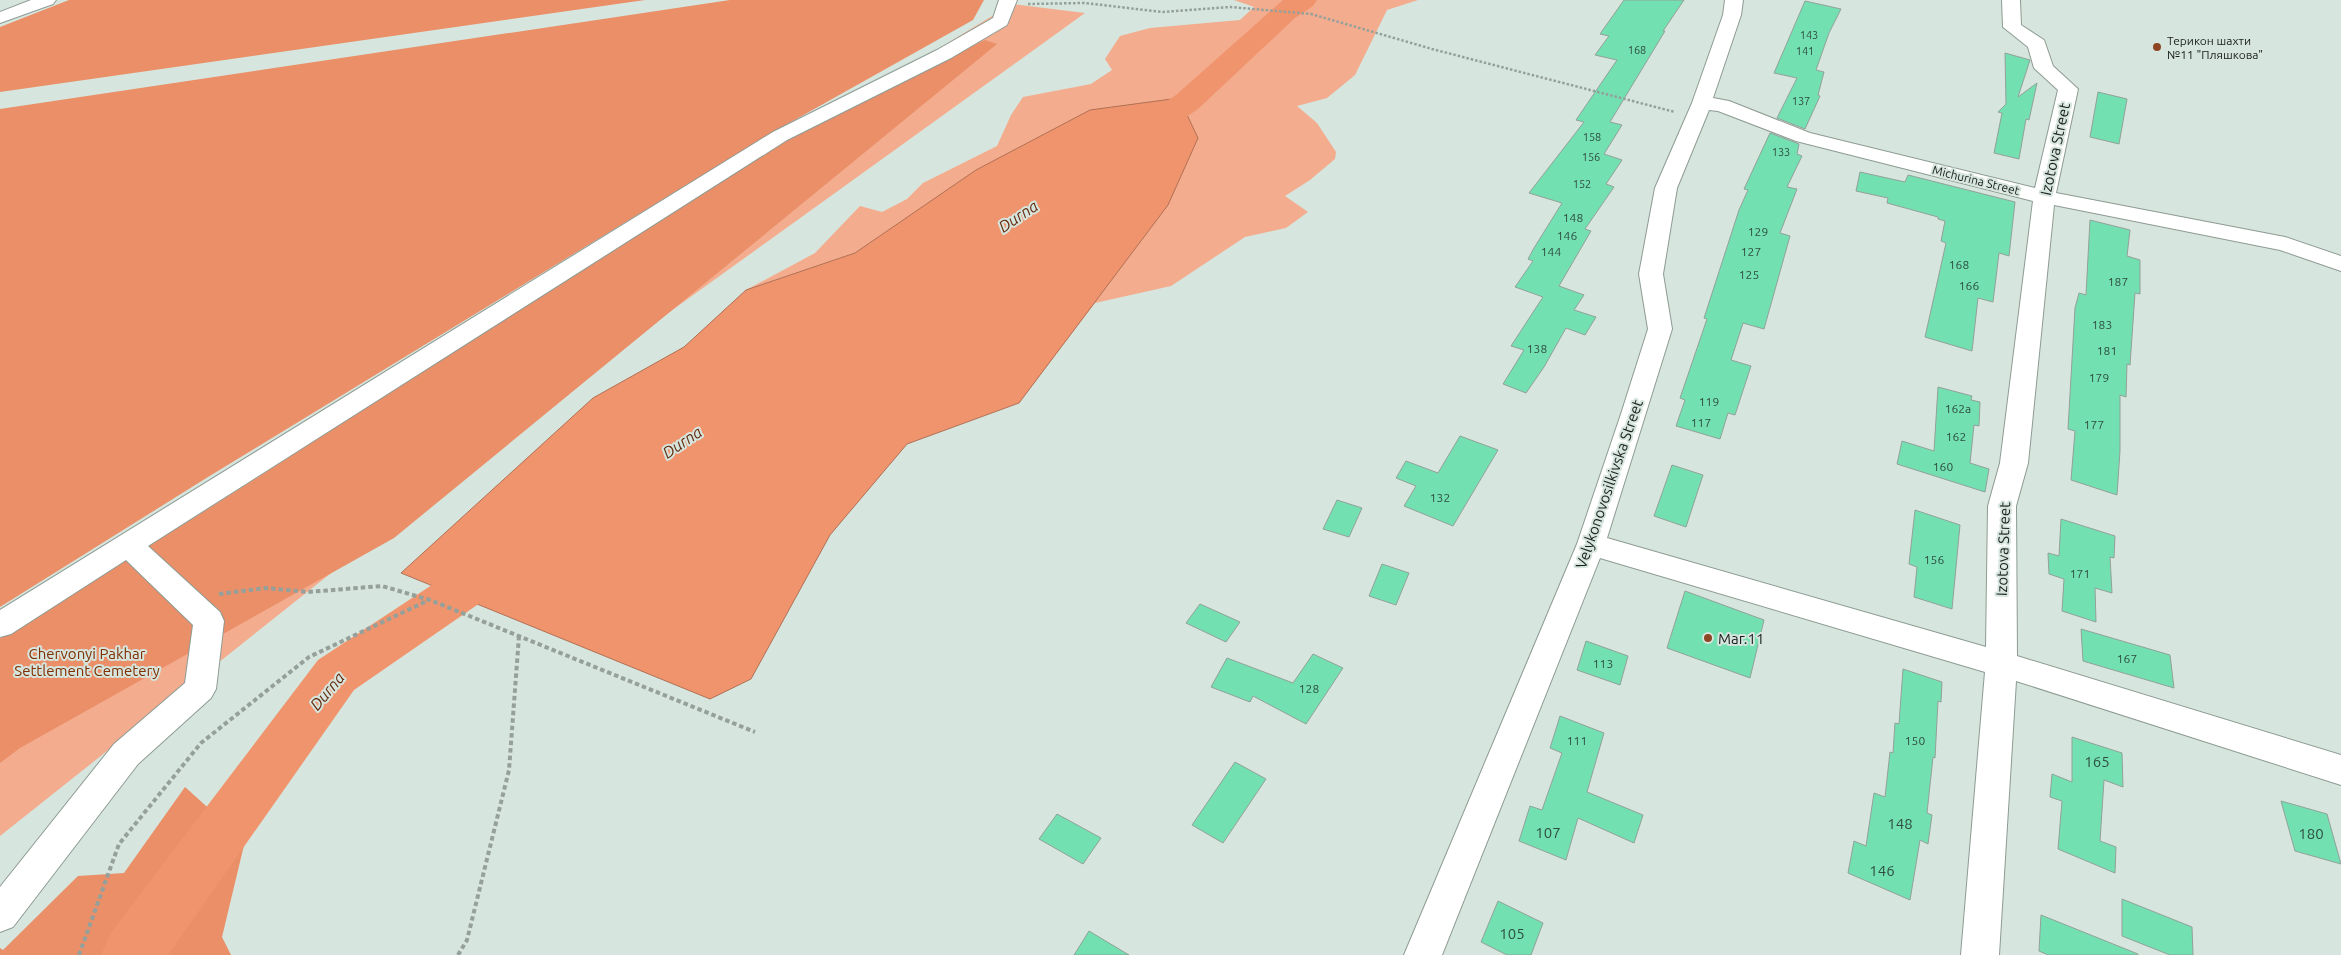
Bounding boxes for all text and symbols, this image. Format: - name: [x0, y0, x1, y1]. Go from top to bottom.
- house number: 143: [1800, 29, 1818, 41]
- place label: Терикон шахти №11 "Пляшкова": [2167, 34, 2263, 61]
- marker: Терикон шахти №11 "Пляшкова": [2151, 41, 2163, 53]
- house number: 168: [1628, 44, 1646, 56]
- house number: 141: [1796, 45, 1814, 57]
- house number: 137: [1792, 95, 1810, 107]
- street label: Izotova Street: [2037, 101, 2073, 197]
- house number: 158: [1583, 131, 1601, 143]
- house number: 133: [1772, 146, 1790, 158]
- house number: 156: [1582, 151, 1600, 163]
- street label: Michurina Street: [1931, 163, 2021, 197]
- house number: 152: [1573, 178, 1591, 190]
- water label: Durna: [995, 196, 1041, 236]
- house number: 148: [1563, 211, 1583, 224]
- house number: 129: [1748, 225, 1768, 238]
- house number: 146: [1557, 229, 1577, 242]
- house number: 144: [1541, 245, 1561, 258]
- house number: 127: [1741, 245, 1761, 258]
- house number: 168: [1949, 258, 1969, 271]
- house number: 125: [1739, 268, 1759, 281]
- house number: 187: [2108, 275, 2128, 288]
- house number: 166: [1959, 279, 1979, 292]
- house number: 183: [2092, 318, 2112, 331]
- house number: 138: [1527, 342, 1547, 355]
- house number: 181: [2097, 344, 2117, 357]
- house number: 179: [2089, 371, 2109, 384]
- house number: 119: [1699, 395, 1719, 408]
- street label: Velykonovosilkivska Street: [1572, 397, 1646, 571]
- house number: 162а: [1945, 402, 1971, 415]
- house number: 117: [1691, 416, 1711, 429]
- house number: 177: [2084, 418, 2104, 431]
- water label: Durna: [659, 422, 705, 462]
- house number: 162: [1946, 430, 1966, 443]
- house number: 160: [1933, 460, 1953, 473]
- house number: 132: [1430, 491, 1450, 504]
- street label: Izotova Street: [1993, 501, 2013, 596]
- house number: 156: [1924, 553, 1944, 566]
- house number: 171: [2070, 567, 2090, 580]
- place label: Маг.11: [1718, 630, 1764, 647]
- marker: Маг.11: [1702, 632, 1714, 644]
- park label: Chervonyi Pakhar Settlement Cemetery: [14, 645, 160, 679]
- house number: 167: [2117, 652, 2137, 665]
- house number: 113: [1593, 657, 1613, 670]
- water label: Durna: [306, 668, 348, 713]
- house number: 128: [1299, 682, 1319, 695]
- house number: 111: [1567, 734, 1587, 747]
- house number: 150: [1905, 734, 1925, 747]
- house number: 165: [2084, 753, 2110, 770]
- house number: 148: [1887, 815, 1913, 832]
- house number: 107: [1535, 824, 1561, 841]
- house number: 180: [2298, 825, 2324, 842]
- house number: 146: [1869, 862, 1895, 879]
- house number: 105: [1499, 925, 1525, 942]

